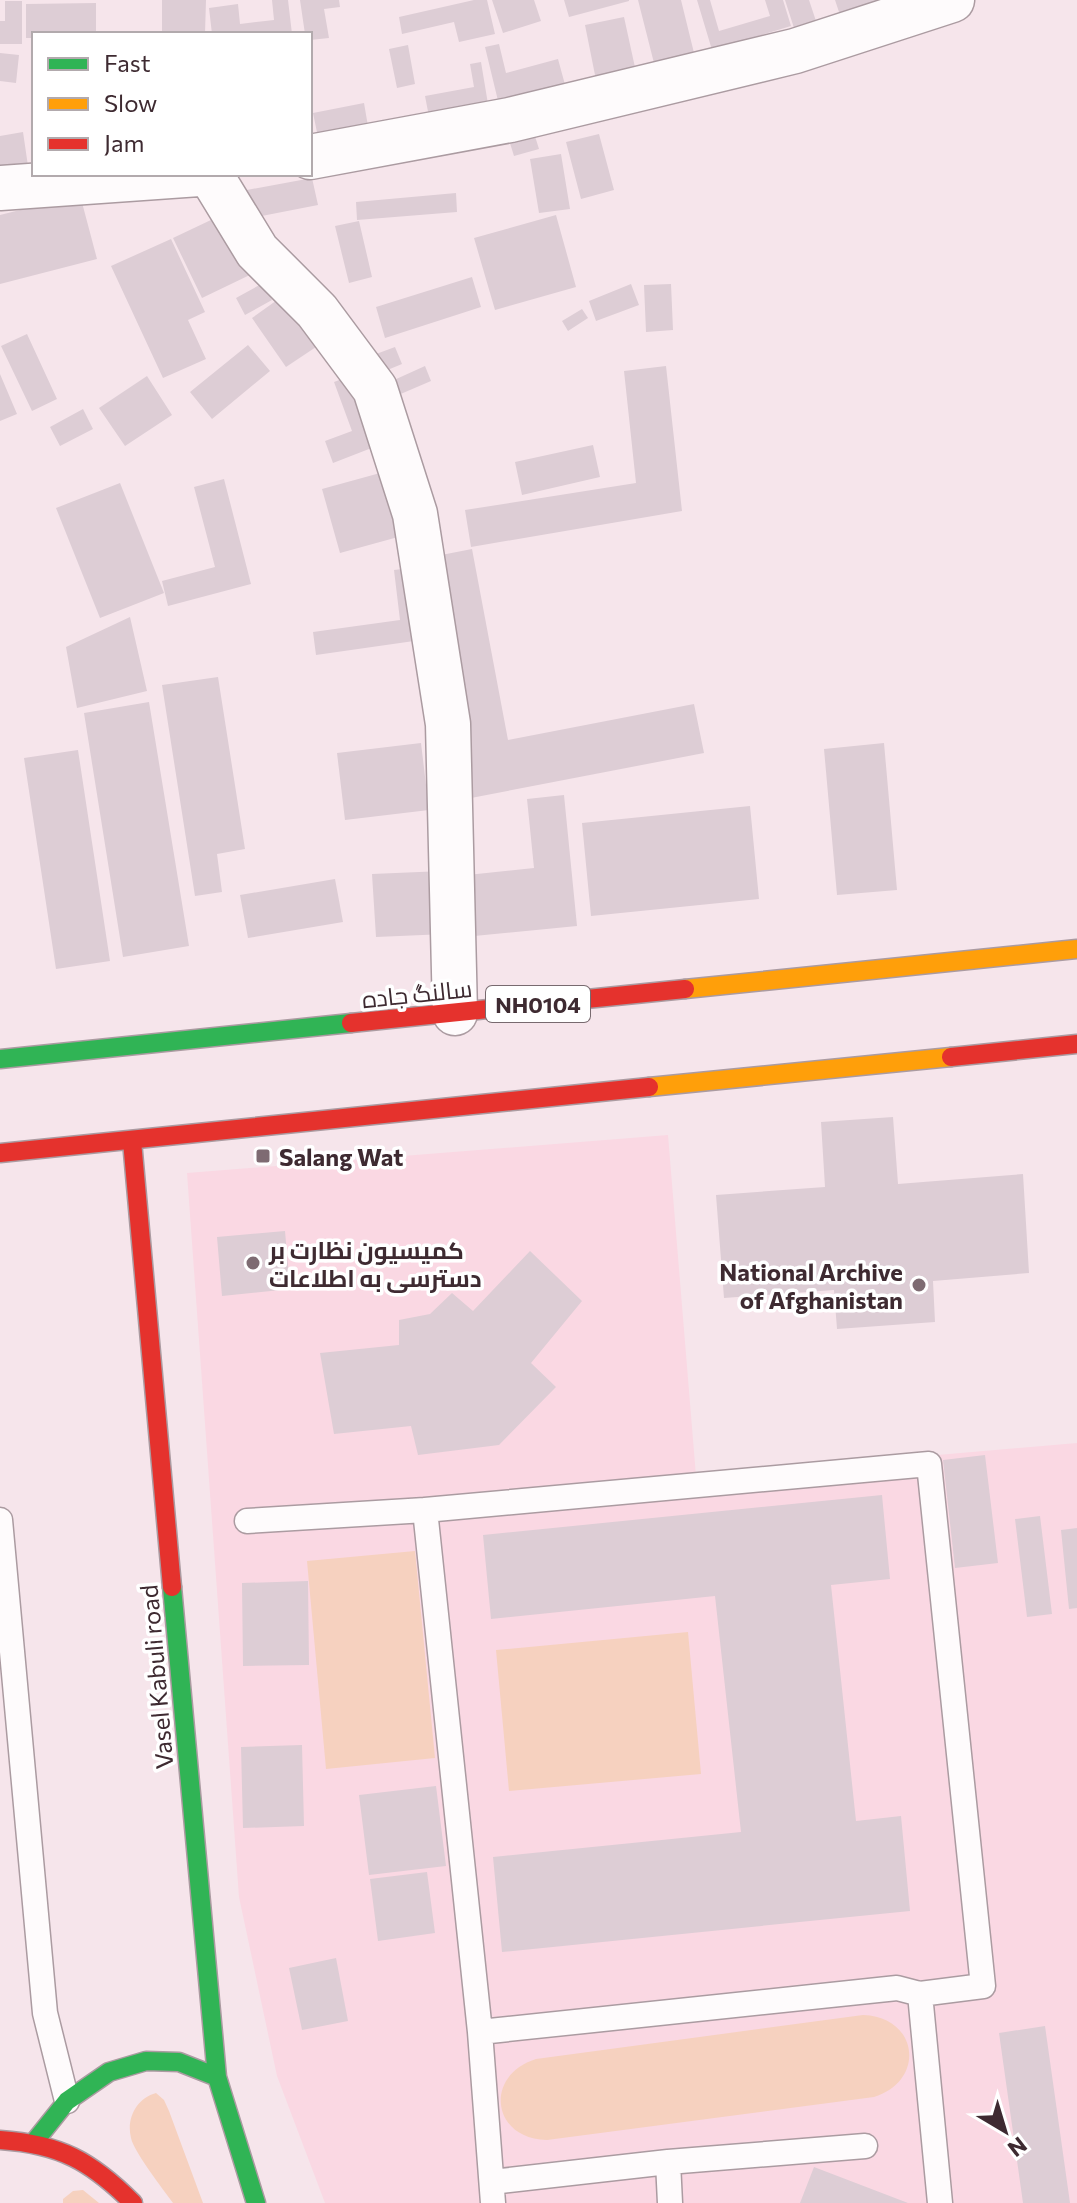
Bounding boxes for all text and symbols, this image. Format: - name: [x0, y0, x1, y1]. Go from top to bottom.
- legend: [32, 32, 312, 176]
- text: Fast: [104, 48, 151, 77]
- text: Slow: [104, 88, 157, 117]
- text: Jam: [104, 128, 144, 157]
- street label: سالنگ جاده: [360, 973, 474, 1013]
- road number: NH0104: [486, 986, 590, 1022]
- place label: Salang Wat: [279, 1142, 403, 1171]
- marker: Salang Wat: [254, 1147, 272, 1165]
- place label: کمیسیون نظارت بر دسترسی به اطلاعات: [268, 1235, 482, 1293]
- marker: کمیسیون نظارت بر دسترسی به اطلاعات: [244, 1254, 262, 1272]
- place label: National Archive of Afghanistan: [719, 1257, 903, 1314]
- marker: National Archive of Afghanistan: [910, 1276, 928, 1294]
- street label: Vasel Kabuli road: [133, 1584, 179, 1770]
- north arrow: [965, 2091, 1045, 2171]
- text: N: [1003, 2131, 1032, 2163]

